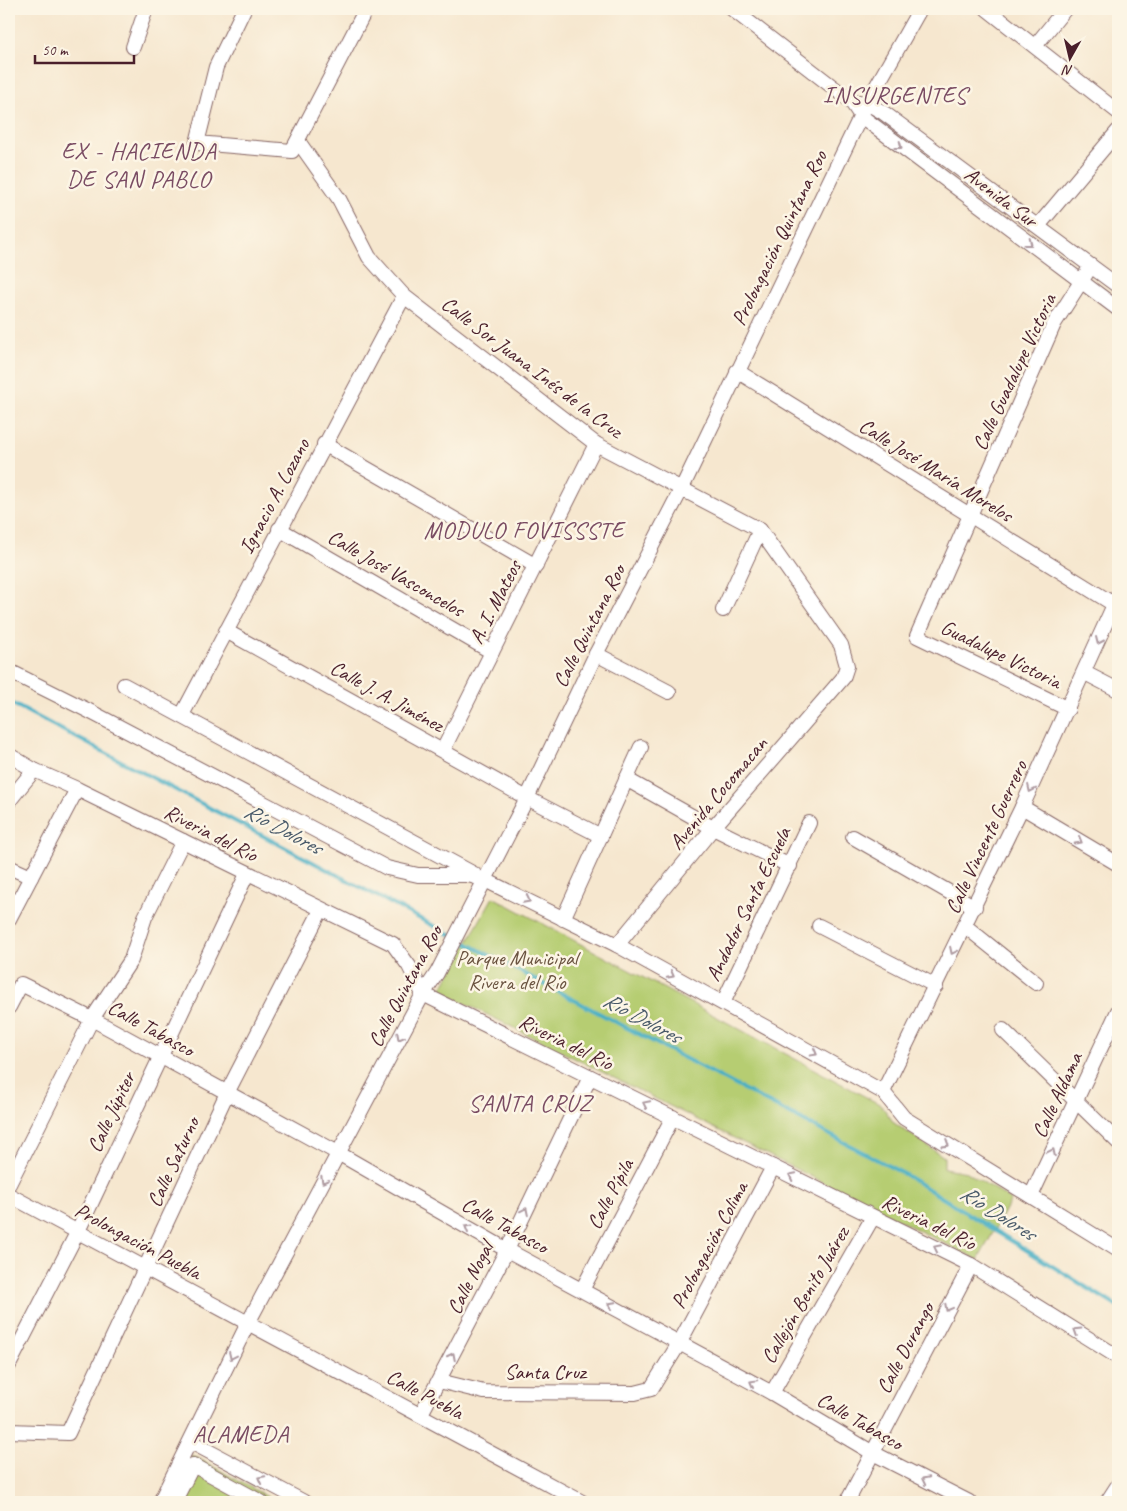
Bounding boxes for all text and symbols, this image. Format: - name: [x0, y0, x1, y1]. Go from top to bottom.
- scale bar: [35, 32, 134, 64]
- north arrow: [1044, 32, 1094, 82]
- text: 50 m: [42, 41, 69, 60]
- text: N: [1060, 61, 1074, 79]
- district label: INSURGENTES: [823, 80, 971, 110]
- district label: EX - HACIENDA DE SAN PABLO: [61, 136, 217, 194]
- one-way arrow: [893, 140, 902, 148]
- street label: Prolongación Quintana Roo: [725, 145, 833, 330]
- street label: Avenida Sur: [959, 161, 1045, 234]
- one-way arrow: [1023, 237, 1033, 246]
- street label: Calle Guadalupe Victoria: [966, 288, 1062, 454]
- street label: Calle Sor Juana Inés de la Cruz: [436, 290, 630, 445]
- street label: Calle José María Morelos: [854, 412, 1019, 529]
- street label: Ignacio A. Lozano: [233, 433, 316, 558]
- district label: MODULO FOVISSSTE: [424, 515, 626, 545]
- street label: Calle José Vasconcelos: [323, 523, 470, 623]
- street label: A. I. Mateos: [463, 554, 528, 648]
- street label: Calle Quintana Roo: [547, 558, 632, 692]
- street label: Guadalupe Victoria: [937, 614, 1068, 695]
- one-way arrow: [1094, 636, 1105, 645]
- street label: Calle J. A. Jiménez: [326, 654, 450, 739]
- street label: Avenida Cocomacan: [663, 731, 773, 855]
- street label: Calle Vincente Guerrero: [939, 755, 1034, 918]
- one-way arrow: [1027, 784, 1037, 793]
- water label: Río Dolores: [240, 797, 330, 863]
- street label: Riveria del Río: [160, 798, 263, 868]
- street label: Andador Santa Escuela: [699, 821, 797, 985]
- one-way arrow: [1074, 835, 1083, 845]
- one-way arrow: [522, 894, 531, 904]
- street label: Calle Quintana Roo: [362, 918, 449, 1051]
- park label: Parque Municipal Rivera del Río: [456, 945, 581, 995]
- one-way arrow: [949, 946, 959, 955]
- one-way arrow: [666, 969, 675, 979]
- water label: Río Dolores: [599, 986, 689, 1052]
- street label: Calle Tabasco: [103, 994, 201, 1064]
- street label: Riveria del Río: [515, 1008, 619, 1077]
- one-way arrow: [396, 1032, 406, 1041]
- one-way arrow: [808, 1047, 817, 1057]
- street label: Calle Aldama: [1026, 1047, 1089, 1142]
- street label: Calle Júpiter: [81, 1066, 141, 1156]
- district label: SANTA CRUZ: [468, 1088, 594, 1118]
- one-way arrow: [642, 1100, 651, 1110]
- street label: Calle Saturno: [141, 1111, 206, 1211]
- one-way arrow: [941, 1138, 950, 1147]
- one-way arrow: [1046, 1148, 1056, 1157]
- street label: Calle Pípila: [581, 1153, 640, 1234]
- one-way arrow: [788, 1172, 797, 1183]
- one-way arrow: [320, 1175, 330, 1184]
- street label: Prolongación Colima: [665, 1175, 754, 1313]
- water label: Río Dolores: [955, 1179, 1044, 1249]
- street label: Riveria del Río: [878, 1188, 982, 1257]
- street label: Calle Tabasco: [457, 1191, 555, 1261]
- street label: Prolongación Puebla: [70, 1197, 208, 1286]
- one-way arrow: [519, 1207, 529, 1216]
- street label: Callejón Benito Juárez: [755, 1220, 856, 1368]
- one-way arrow: [464, 1224, 473, 1234]
- street label: Calle Nogal: [441, 1234, 501, 1318]
- one-way arrow: [933, 1244, 942, 1255]
- street label: Calle Durango: [870, 1296, 941, 1398]
- one-way arrow: [607, 1301, 616, 1311]
- one-way arrow: [944, 1303, 954, 1312]
- one-way arrow: [1073, 1328, 1082, 1338]
- one-way arrow: [229, 1350, 239, 1359]
- one-way arrow: [446, 1352, 456, 1361]
- street label: Santa Cruz: [504, 1359, 588, 1385]
- street label: Calle Puebla: [382, 1363, 469, 1426]
- one-way arrow: [750, 1379, 759, 1389]
- street label: Calle Tabasco: [813, 1386, 910, 1457]
- district label: ALAMEDA: [193, 1419, 289, 1449]
- one-way arrow: [257, 1475, 266, 1485]
- one-way arrow: [921, 1476, 930, 1486]

